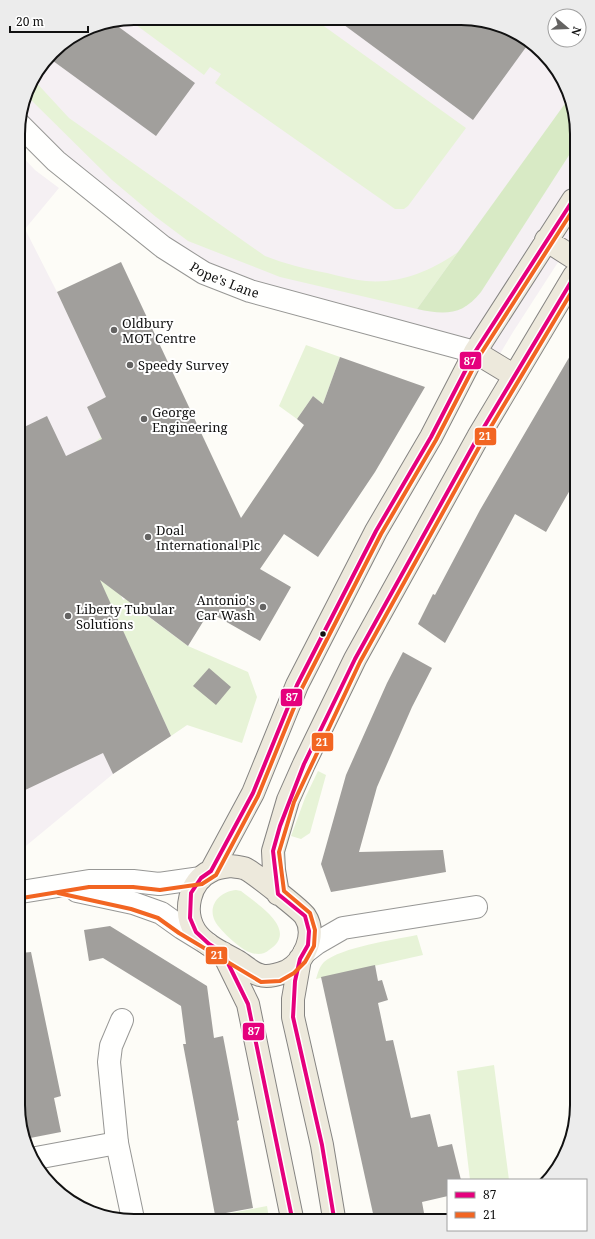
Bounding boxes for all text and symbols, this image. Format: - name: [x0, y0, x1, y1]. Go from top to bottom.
- scale bar: [10, 8, 88, 34]
- north arrow: [547, 8, 587, 48]
- text: 20 m: [16, 13, 44, 30]
- text: N: [568, 25, 585, 38]
- street label: Pope's Lane: [187, 257, 261, 302]
- place label: Oldbury MOT Centre: [122, 314, 196, 347]
- marker: Oldbury MOT Centre: [109, 325, 119, 335]
- line badge: 87: [459, 351, 482, 370]
- text: 87: [464, 353, 476, 368]
- place label: Speedy Survey: [138, 356, 230, 374]
- marker: Speedy Survey: [125, 360, 135, 370]
- place label: George Engineering: [152, 403, 228, 436]
- marker: George Engineering: [139, 414, 149, 424]
- line badge: 21: [474, 427, 497, 446]
- text: 21: [479, 428, 491, 443]
- place label: Doal International Plc: [156, 521, 260, 554]
- marker: Doal International Plc: [143, 532, 153, 542]
- place label: Antonio's Car Wash: [196, 591, 255, 624]
- place label: Liberty Tubular Solutions: [76, 600, 175, 633]
- marker: Antonio's Car Wash: [258, 602, 268, 612]
- marker: Liberty Tubular Solutions: [63, 611, 73, 621]
- unlabelled marker: [318, 629, 328, 639]
- line badge: 87: [280, 688, 303, 707]
- text: 87: [286, 689, 298, 704]
- line badge: 21: [311, 732, 334, 752]
- text: 21: [316, 734, 328, 749]
- line badge: 21: [205, 946, 228, 965]
- text: 21: [211, 947, 223, 962]
- line badge: 87: [242, 1022, 265, 1041]
- text: 87: [248, 1023, 260, 1038]
- legend: [447, 1179, 587, 1231]
- text: 87: [483, 1186, 497, 1203]
- text: 21: [483, 1206, 496, 1223]

